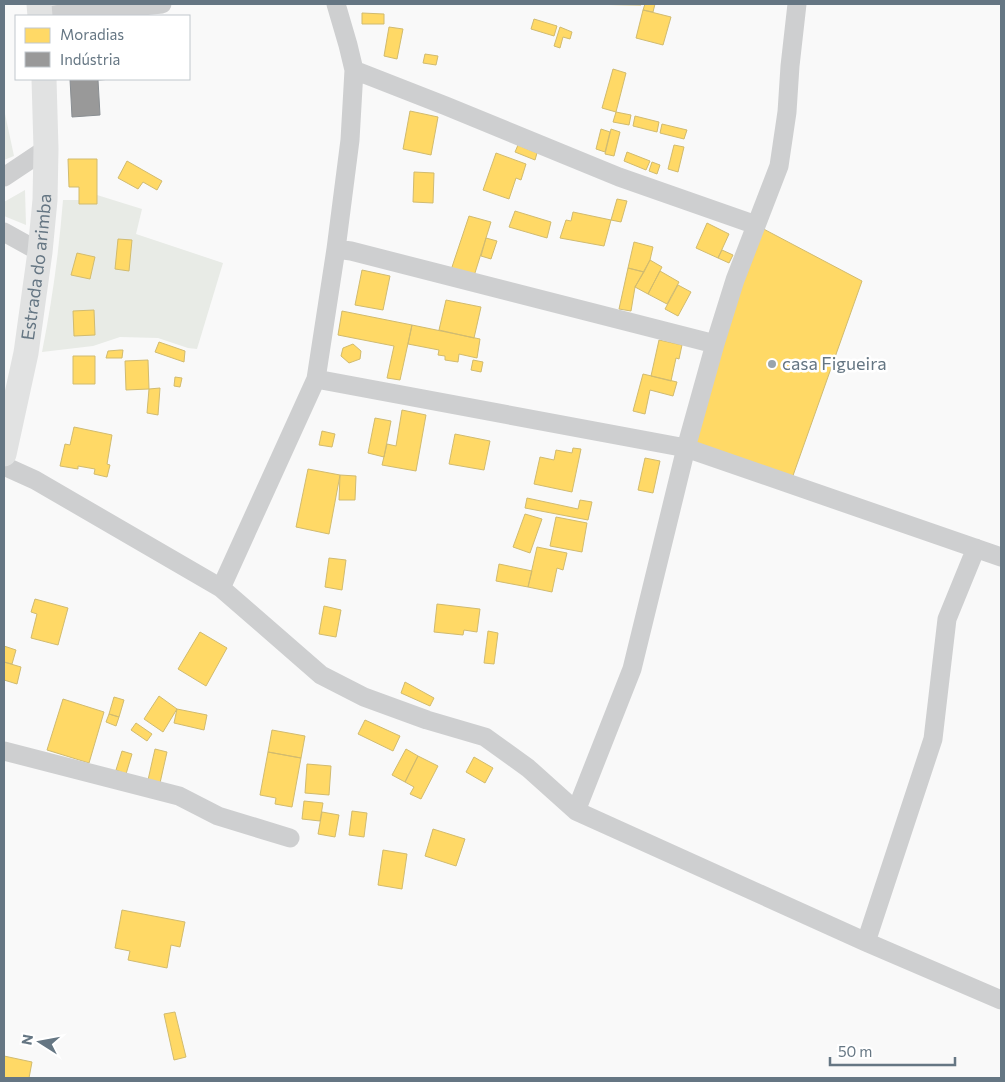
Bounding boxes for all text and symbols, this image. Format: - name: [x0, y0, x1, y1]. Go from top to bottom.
- legend: [15, 15, 190, 80]
- text: Moradias: [60, 25, 124, 43]
- text: Indústria: [60, 50, 120, 68]
- street label: Estrada do arimba: [16, 194, 55, 342]
- place label: casa Figueira: [782, 352, 887, 374]
- marker: casa Figueira: [766, 358, 778, 370]
- north arrow: [15, 1017, 65, 1067]
- text: N: [17, 1033, 36, 1046]
- scale bar: [830, 1034, 955, 1066]
- text: 50 m: [838, 1042, 872, 1060]

